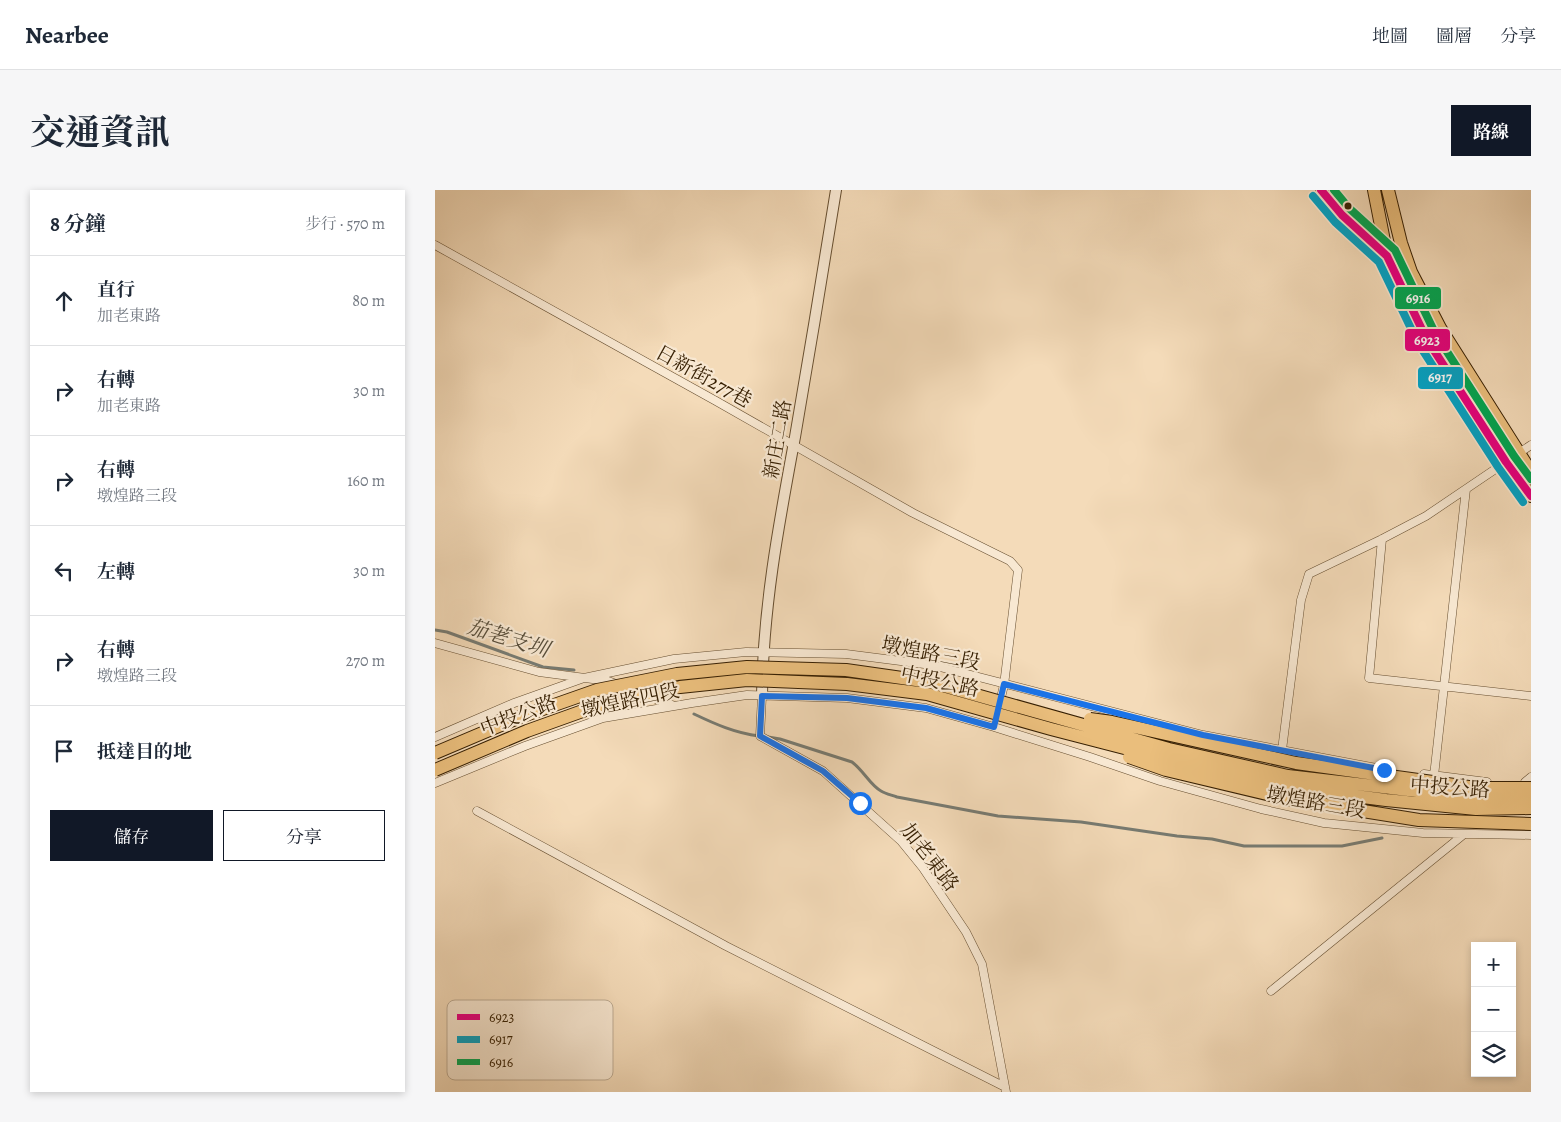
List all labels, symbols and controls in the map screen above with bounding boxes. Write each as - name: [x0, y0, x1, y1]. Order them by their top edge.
- text: Nearbee: [25, 19, 109, 51]
- text: 地圖: [1372, 24, 1408, 48]
- text: 圖層: [1436, 24, 1472, 48]
- text: 分享: [1500, 24, 1536, 48]
- button: 路線: [1451, 105, 1531, 156]
- text: 交通資訊: [30, 108, 170, 156]
- unlabelled marker: [1343, 201, 1353, 211]
- text: 8 分鐘: [50, 210, 106, 238]
- text: 步行 · 570 m: [305, 213, 385, 235]
- text: 直行: [97, 277, 135, 303]
- line badge: 6916: [1394, 286, 1442, 310]
- icon: ahead: [50, 287, 78, 315]
- text: 6916: [1406, 289, 1431, 308]
- text: 80 m: [352, 290, 385, 312]
- text: 加老東路: [97, 305, 161, 327]
- line badge: 6923: [1404, 328, 1451, 352]
- text: 6923: [1414, 331, 1440, 350]
- street label: 日新街277巷: [651, 339, 757, 414]
- line badge: 6917: [1417, 366, 1464, 390]
- text: 右轉: [97, 367, 135, 393]
- text: 6917: [1428, 368, 1452, 387]
- icon: right: [50, 377, 78, 405]
- text: 30 m: [353, 380, 385, 402]
- text: 加老東路: [97, 395, 161, 417]
- street label: 新庄二路: [757, 397, 798, 481]
- text: 右轉: [97, 457, 135, 483]
- icon: right: [50, 467, 78, 495]
- text: 160 m: [347, 470, 385, 492]
- text: 墩煌路三段: [97, 485, 177, 507]
- icon: left: [50, 557, 78, 585]
- text: 左轉: [97, 559, 135, 585]
- text: 30 m: [353, 560, 385, 582]
- water label: 茄荖支圳: [464, 612, 555, 665]
- street label: 墩煌路三段: [879, 631, 983, 676]
- text: 右轉: [97, 637, 135, 663]
- icon: right: [50, 647, 78, 675]
- text: 270 m: [346, 650, 385, 672]
- street label: 中投公路: [898, 660, 982, 703]
- text: 墩煌路三段: [97, 665, 177, 687]
- street label: 墩煌路四段: [578, 677, 682, 724]
- street label: 中投公路: [476, 689, 560, 742]
- icon: arrive: [50, 737, 78, 765]
- text: 抵達目的地: [97, 739, 192, 765]
- route end: [1373, 759, 1396, 782]
- street label: 中投公路: [1409, 771, 1491, 804]
- street label: 墩煌路三段: [1264, 781, 1367, 824]
- route start: [849, 792, 872, 815]
- button: 儲存: [50, 810, 213, 861]
- button: 分享: [223, 810, 385, 861]
- street label: 加老東路: [894, 817, 965, 897]
- map controls: [1471, 942, 1516, 1077]
- button: +: [1471, 942, 1516, 987]
- button: −: [1471, 987, 1516, 1032]
- legend: [447, 1000, 613, 1080]
- text: 6923: [489, 1008, 514, 1027]
- text: 6917: [489, 1030, 513, 1049]
- button: layers: [1471, 1032, 1516, 1077]
- text: 6916: [489, 1053, 513, 1072]

